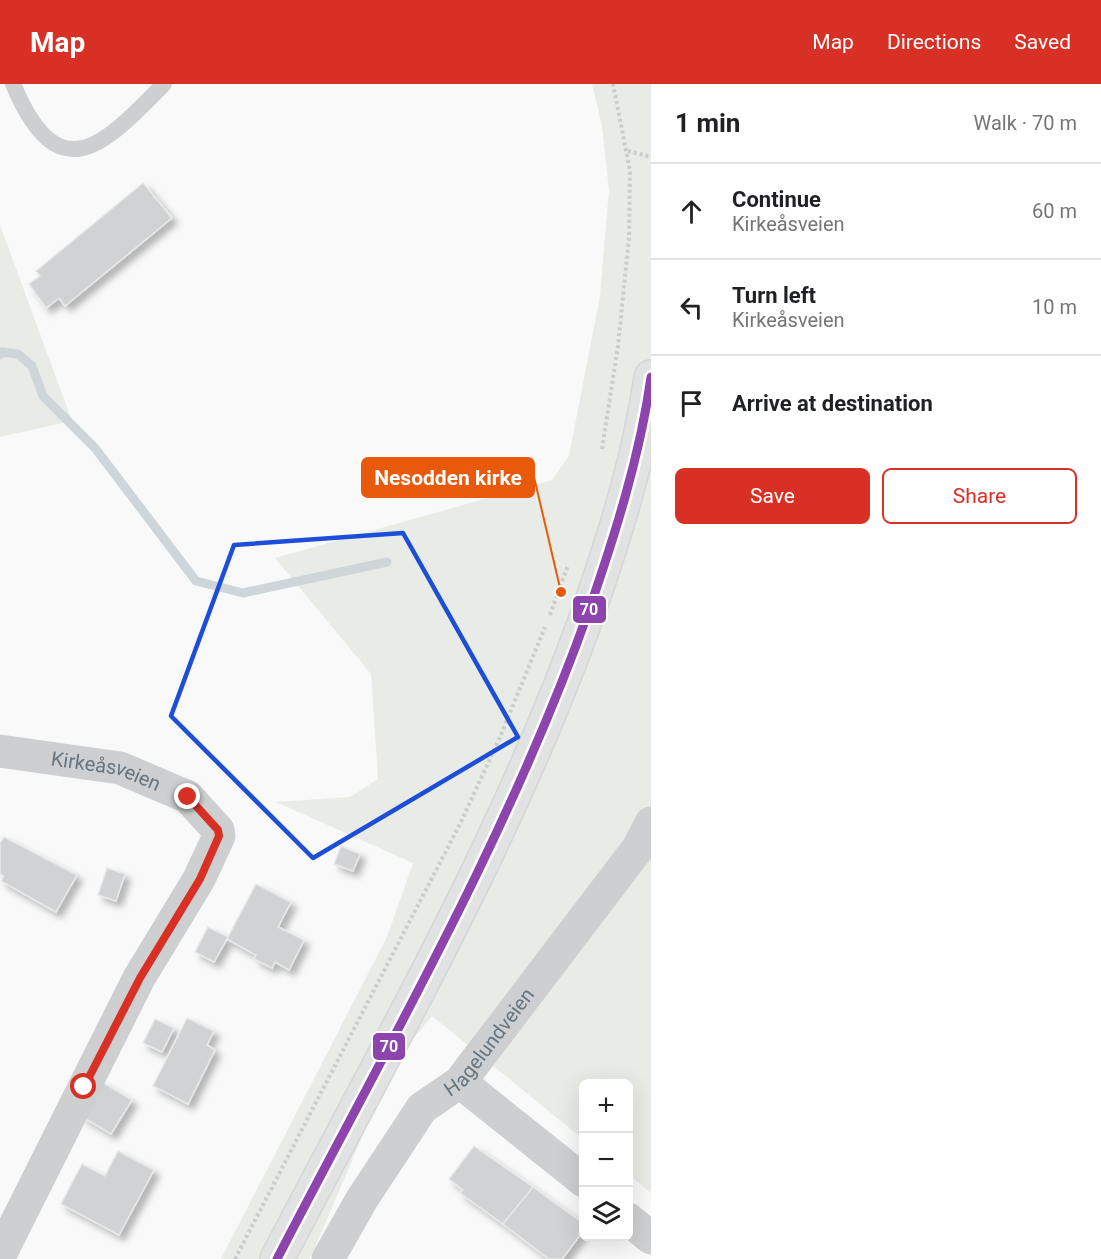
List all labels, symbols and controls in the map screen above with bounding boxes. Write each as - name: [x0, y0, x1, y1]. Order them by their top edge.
- text: Map: [30, 26, 85, 59]
- text: Map: [812, 30, 854, 54]
- text: Directions: [887, 30, 981, 54]
- text: Saved: [1014, 30, 1071, 54]
- text: 1 min: [675, 108, 740, 138]
- text: Walk · 70 m: [974, 111, 1077, 135]
- text: Continue: [732, 187, 821, 212]
- icon: ahead: [675, 195, 708, 228]
- text: 60 m: [1032, 199, 1077, 223]
- text: Kirkeåsveien: [732, 212, 845, 236]
- text: Turn left: [732, 283, 816, 308]
- icon: left: [675, 291, 708, 324]
- text: 10 m: [1032, 295, 1077, 319]
- text: Kirkeåsveien: [732, 308, 845, 332]
- icon: arrive: [675, 387, 708, 420]
- text: Arrive at destination: [732, 391, 933, 416]
- callout: Nesodden kirke: [362, 458, 534, 497]
- text: Nesodden kirke: [374, 466, 522, 490]
- button: Save: [675, 468, 870, 524]
- button: Share: [882, 468, 1077, 524]
- line badge: 70: [572, 595, 607, 624]
- text: 70: [580, 600, 598, 619]
- street label: Kirkeåsveien: [49, 746, 164, 796]
- route end: [174, 783, 200, 809]
- street label: Hagelundveien: [439, 983, 539, 1101]
- line badge: 70: [372, 1032, 406, 1061]
- text: 70: [380, 1037, 398, 1056]
- route start: [70, 1073, 96, 1099]
- map controls: [579, 1079, 633, 1241]
- button: +: [579, 1079, 633, 1133]
- button: −: [579, 1133, 633, 1187]
- button: layers: [579, 1187, 633, 1241]

